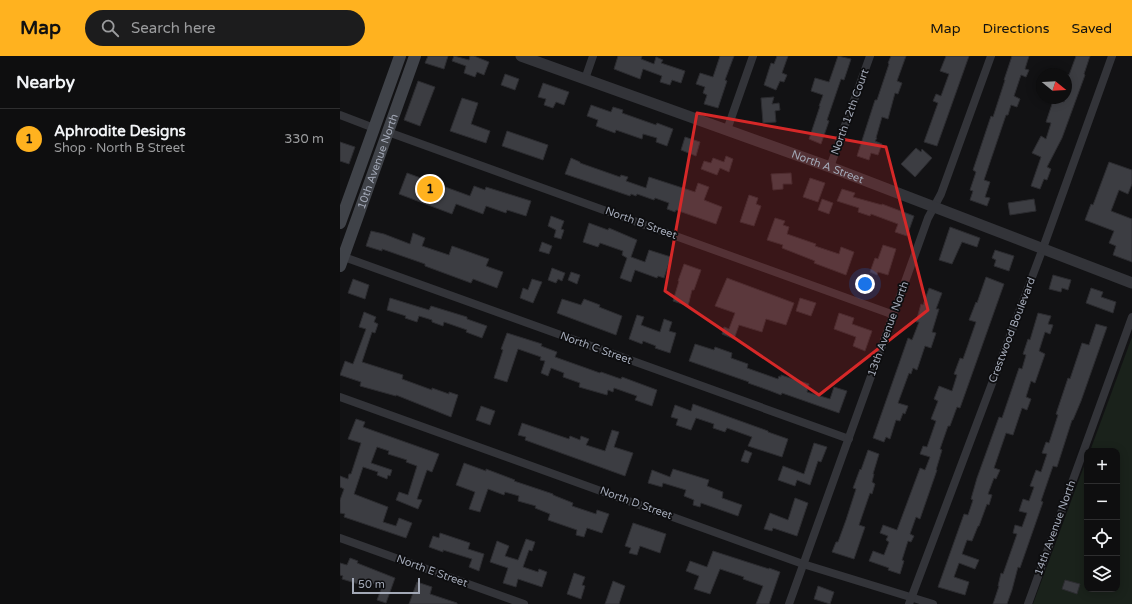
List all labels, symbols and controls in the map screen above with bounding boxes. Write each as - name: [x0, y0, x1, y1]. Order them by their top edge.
- search box: [85, 10, 365, 46]
- text: Map: [20, 17, 61, 39]
- icon: search: [99, 17, 121, 39]
- text: Search here: [131, 19, 215, 37]
- text: Map: [930, 20, 961, 37]
- text: Directions: [983, 20, 1050, 37]
- text: Saved: [1072, 20, 1112, 37]
- street label: North 12th Court: [828, 67, 872, 157]
- north arrow: [1036, 68, 1072, 104]
- text: Nearby: [16, 72, 75, 93]
- street label: 10th Avenue North: [354, 112, 400, 211]
- text: Aphrodite Designs: [54, 122, 186, 140]
- text: 1: [25, 131, 33, 147]
- text: 330 m: [284, 131, 324, 147]
- text: Shop · North B Street: [54, 140, 185, 156]
- street label: North A Street: [790, 147, 866, 186]
- pin: 1: [417, 174, 443, 204]
- street label: North B Street: [603, 204, 679, 242]
- your location: [855, 274, 875, 294]
- street label: Crestwood Boulevard: [986, 275, 1038, 385]
- street label: 13th Avenue North: [865, 280, 911, 378]
- street label: North C Street: [558, 329, 634, 367]
- map controls: [1084, 448, 1120, 592]
- button: +: [1084, 448, 1120, 484]
- street label: 14th Avenue North: [1032, 479, 1078, 577]
- street label: North D Street: [598, 484, 674, 522]
- button: −: [1084, 484, 1120, 520]
- button: locate: [1084, 520, 1120, 556]
- street label: North E Street: [395, 552, 469, 590]
- button: layers: [1084, 556, 1120, 592]
- scale bar: [352, 576, 420, 595]
- text: 50 m: [358, 578, 385, 591]

